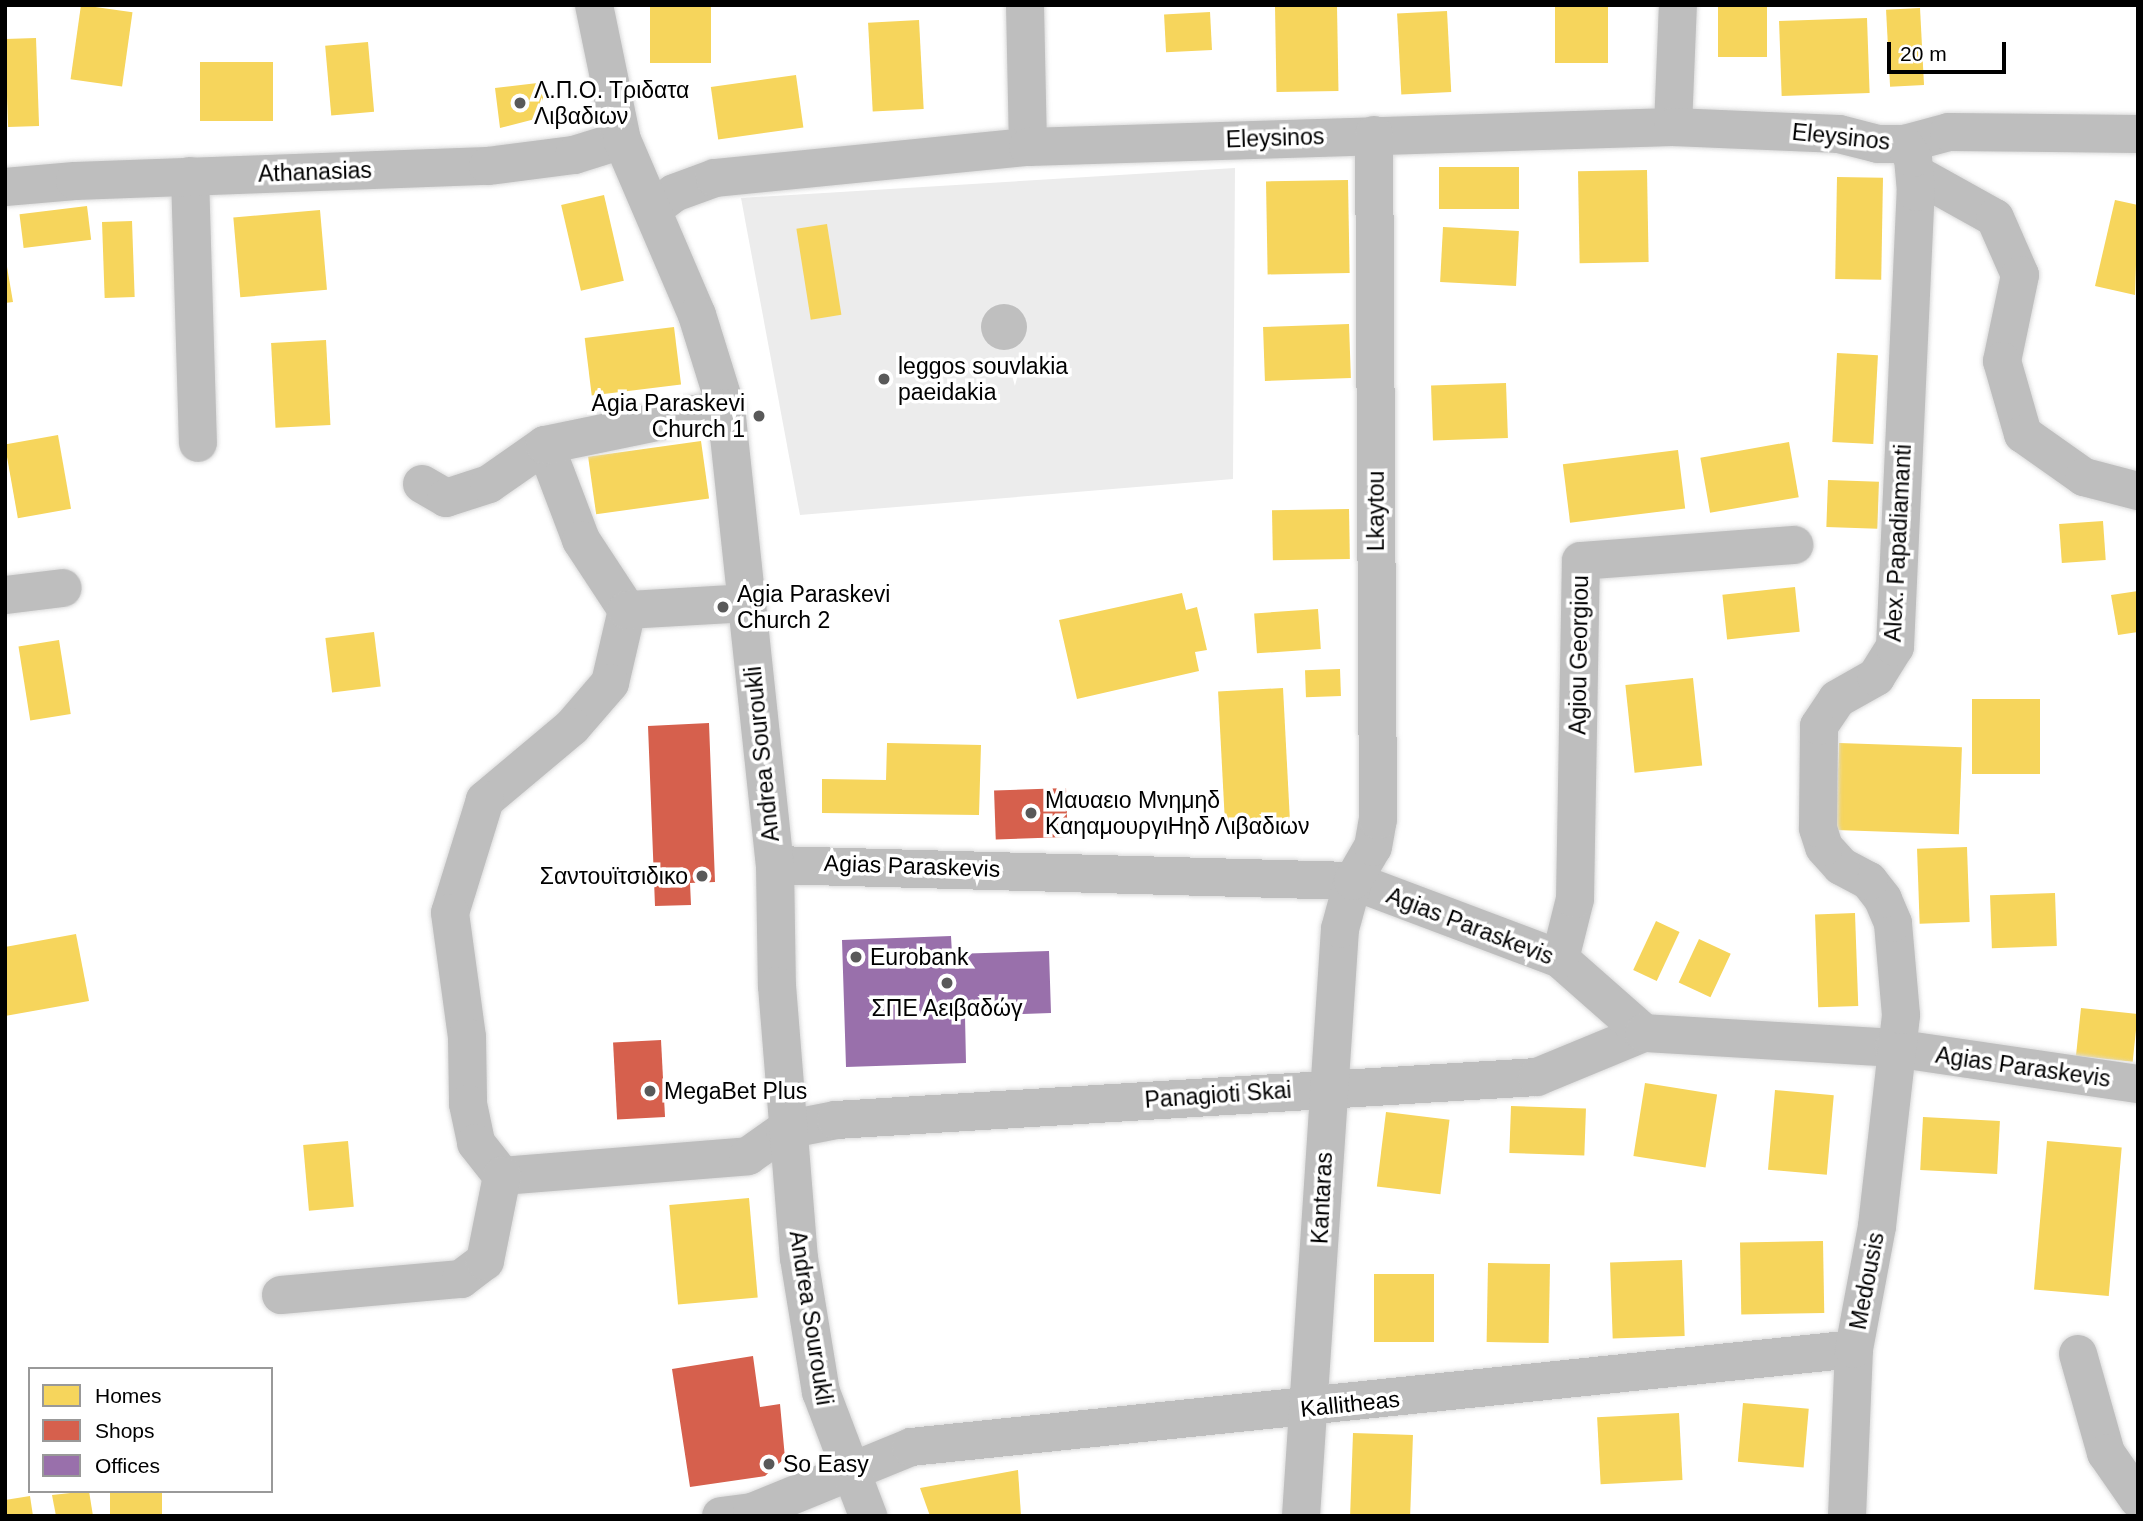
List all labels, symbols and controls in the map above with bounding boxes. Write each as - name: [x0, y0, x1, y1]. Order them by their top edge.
- scale bar: [1891, 28, 2010, 72]
- text: 20 m: [1900, 42, 1947, 65]
- place label: Λ.Π.Ο. Τριδατα Λιβαδιων: [534, 76, 690, 130]
- marker: Λ.Π.Ο. Τριδατα Λιβαδιων: [512, 95, 528, 111]
- street label: Eleysinos: [1791, 118, 1891, 156]
- street label: Eleysinos: [1225, 122, 1325, 154]
- street label: Athanasias: [258, 156, 372, 188]
- place label: leggos souvlakia paeidakia: [898, 352, 1068, 406]
- marker: leggos souvlakia paeidakia: [876, 371, 892, 387]
- place label: Agia Paraskevi Church 1: [592, 389, 745, 443]
- marker: Agia Paraskevi Church 1: [751, 408, 767, 424]
- street label: Alex. Papadiamanti: [1879, 443, 1917, 643]
- street label: Lkaytou: [1362, 471, 1390, 551]
- street label: Agiou Georgiou: [1564, 575, 1594, 735]
- place label: Agia Paraskevi Church 2: [737, 580, 890, 634]
- marker: Agia Paraskevi Church 2: [715, 599, 731, 615]
- street label: Andrea Souroukli: [739, 665, 785, 843]
- place label: Μαυαειο Μνημηδ ΚαηαμουργιΗηδ Λιβαδιων: [1045, 786, 1311, 840]
- marker: Μαυαειο Μνημηδ ΚαηαμουργιΗηδ Λιβαδιων: [1023, 805, 1039, 821]
- street label: Agias Paraskevis: [823, 849, 1001, 883]
- place label: Σαντουϊτσιδικο: [540, 862, 688, 890]
- marker: Σαντουϊτσιδικο: [694, 868, 710, 884]
- street label: Agias Paraskevis: [1383, 882, 1557, 970]
- place label: Eurobank: [870, 943, 968, 971]
- marker: Eurobank: [848, 949, 864, 965]
- marker: ΣΠΕ Αειβαδώγ: [939, 975, 955, 991]
- place label: ΣΠΕ Αειβαδώγ: [871, 994, 1023, 1022]
- street label: Agias Paraskevis: [1934, 1041, 2112, 1093]
- street label: Panagioti Skai: [1144, 1076, 1292, 1114]
- place label: MegaBet Plus: [664, 1077, 807, 1105]
- marker: MegaBet Plus: [642, 1083, 658, 1099]
- street label: Kantaras: [1306, 1151, 1338, 1245]
- street label: Andrea Souroukli: [784, 1229, 838, 1407]
- street label: Medousis: [1844, 1230, 1890, 1332]
- legend: [28, 1367, 273, 1493]
- text: Homes: [95, 1384, 162, 1407]
- street label: Kallitheas: [1299, 1385, 1401, 1423]
- text: Shops: [95, 1419, 155, 1442]
- place label: So Easy: [783, 1450, 869, 1478]
- text: Offices: [95, 1454, 160, 1477]
- marker: So Easy: [761, 1456, 777, 1472]

